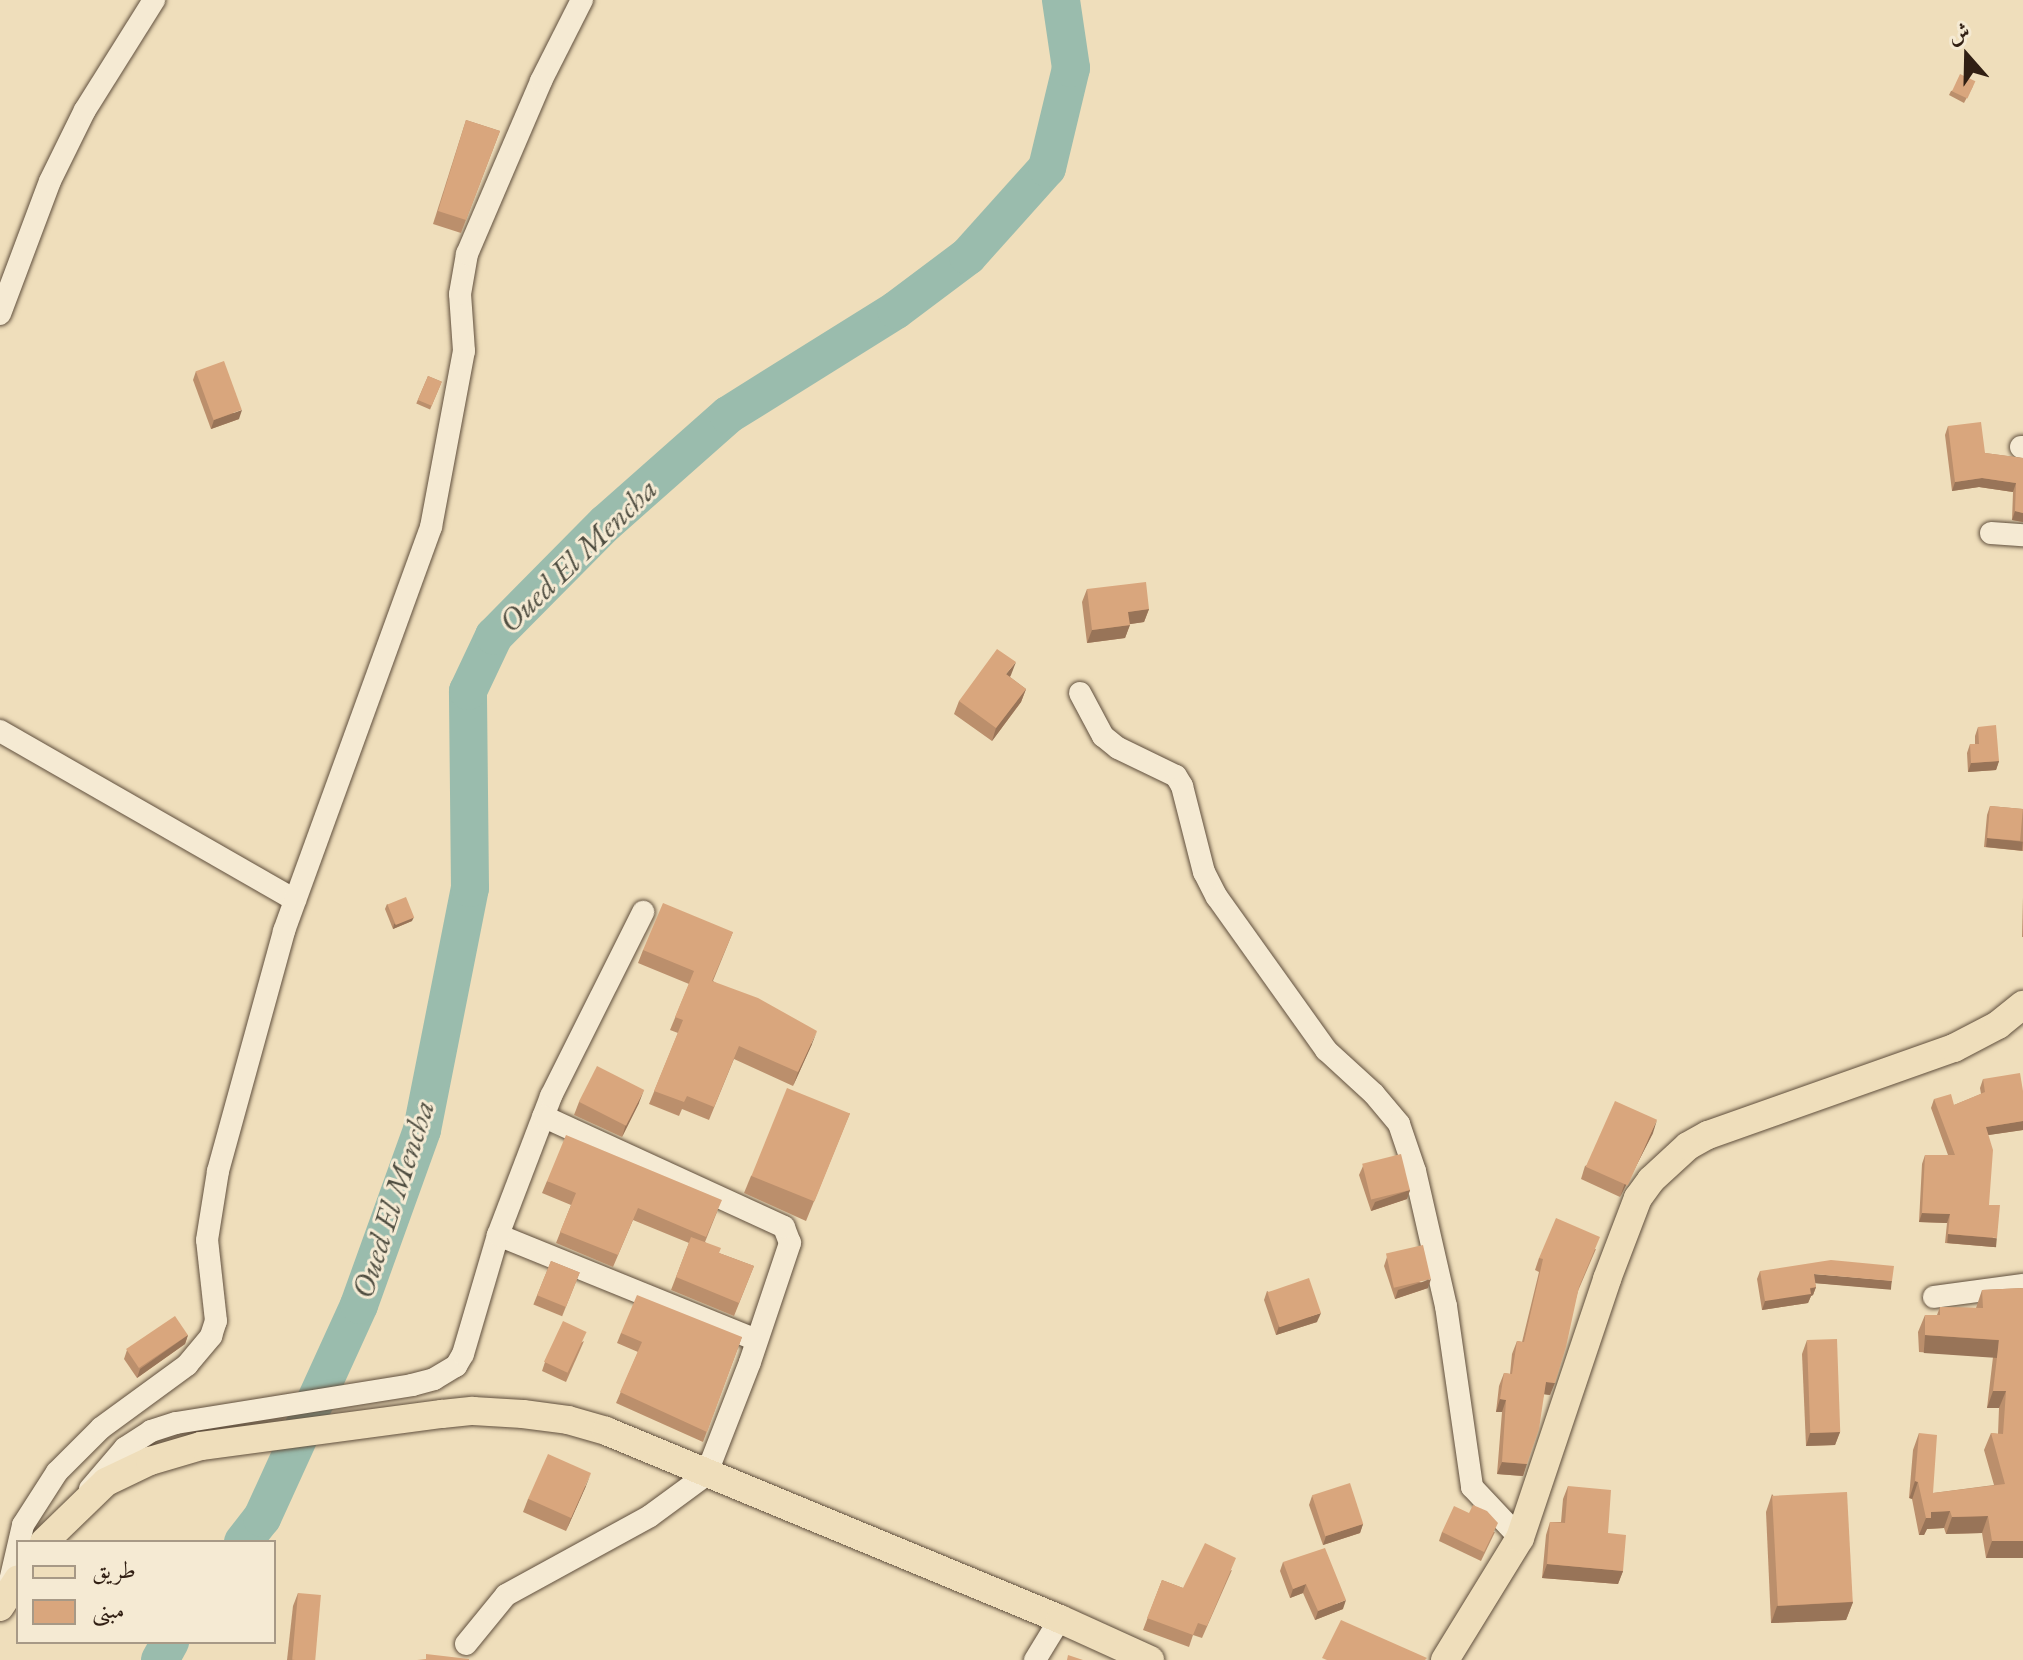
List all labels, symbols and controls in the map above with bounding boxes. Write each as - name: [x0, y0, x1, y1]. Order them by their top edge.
- north arrow: [1927, 16, 2007, 96]
- text: ش: [1943, 16, 1974, 50]
- water label: Oued El Mencha: [491, 470, 665, 640]
- water label: Oued El Mencha: [343, 1095, 443, 1303]
- legend: [16, 1540, 276, 1644]
- text: طريق: [92, 1554, 136, 1585]
- text: مبنى: [92, 1594, 125, 1625]

